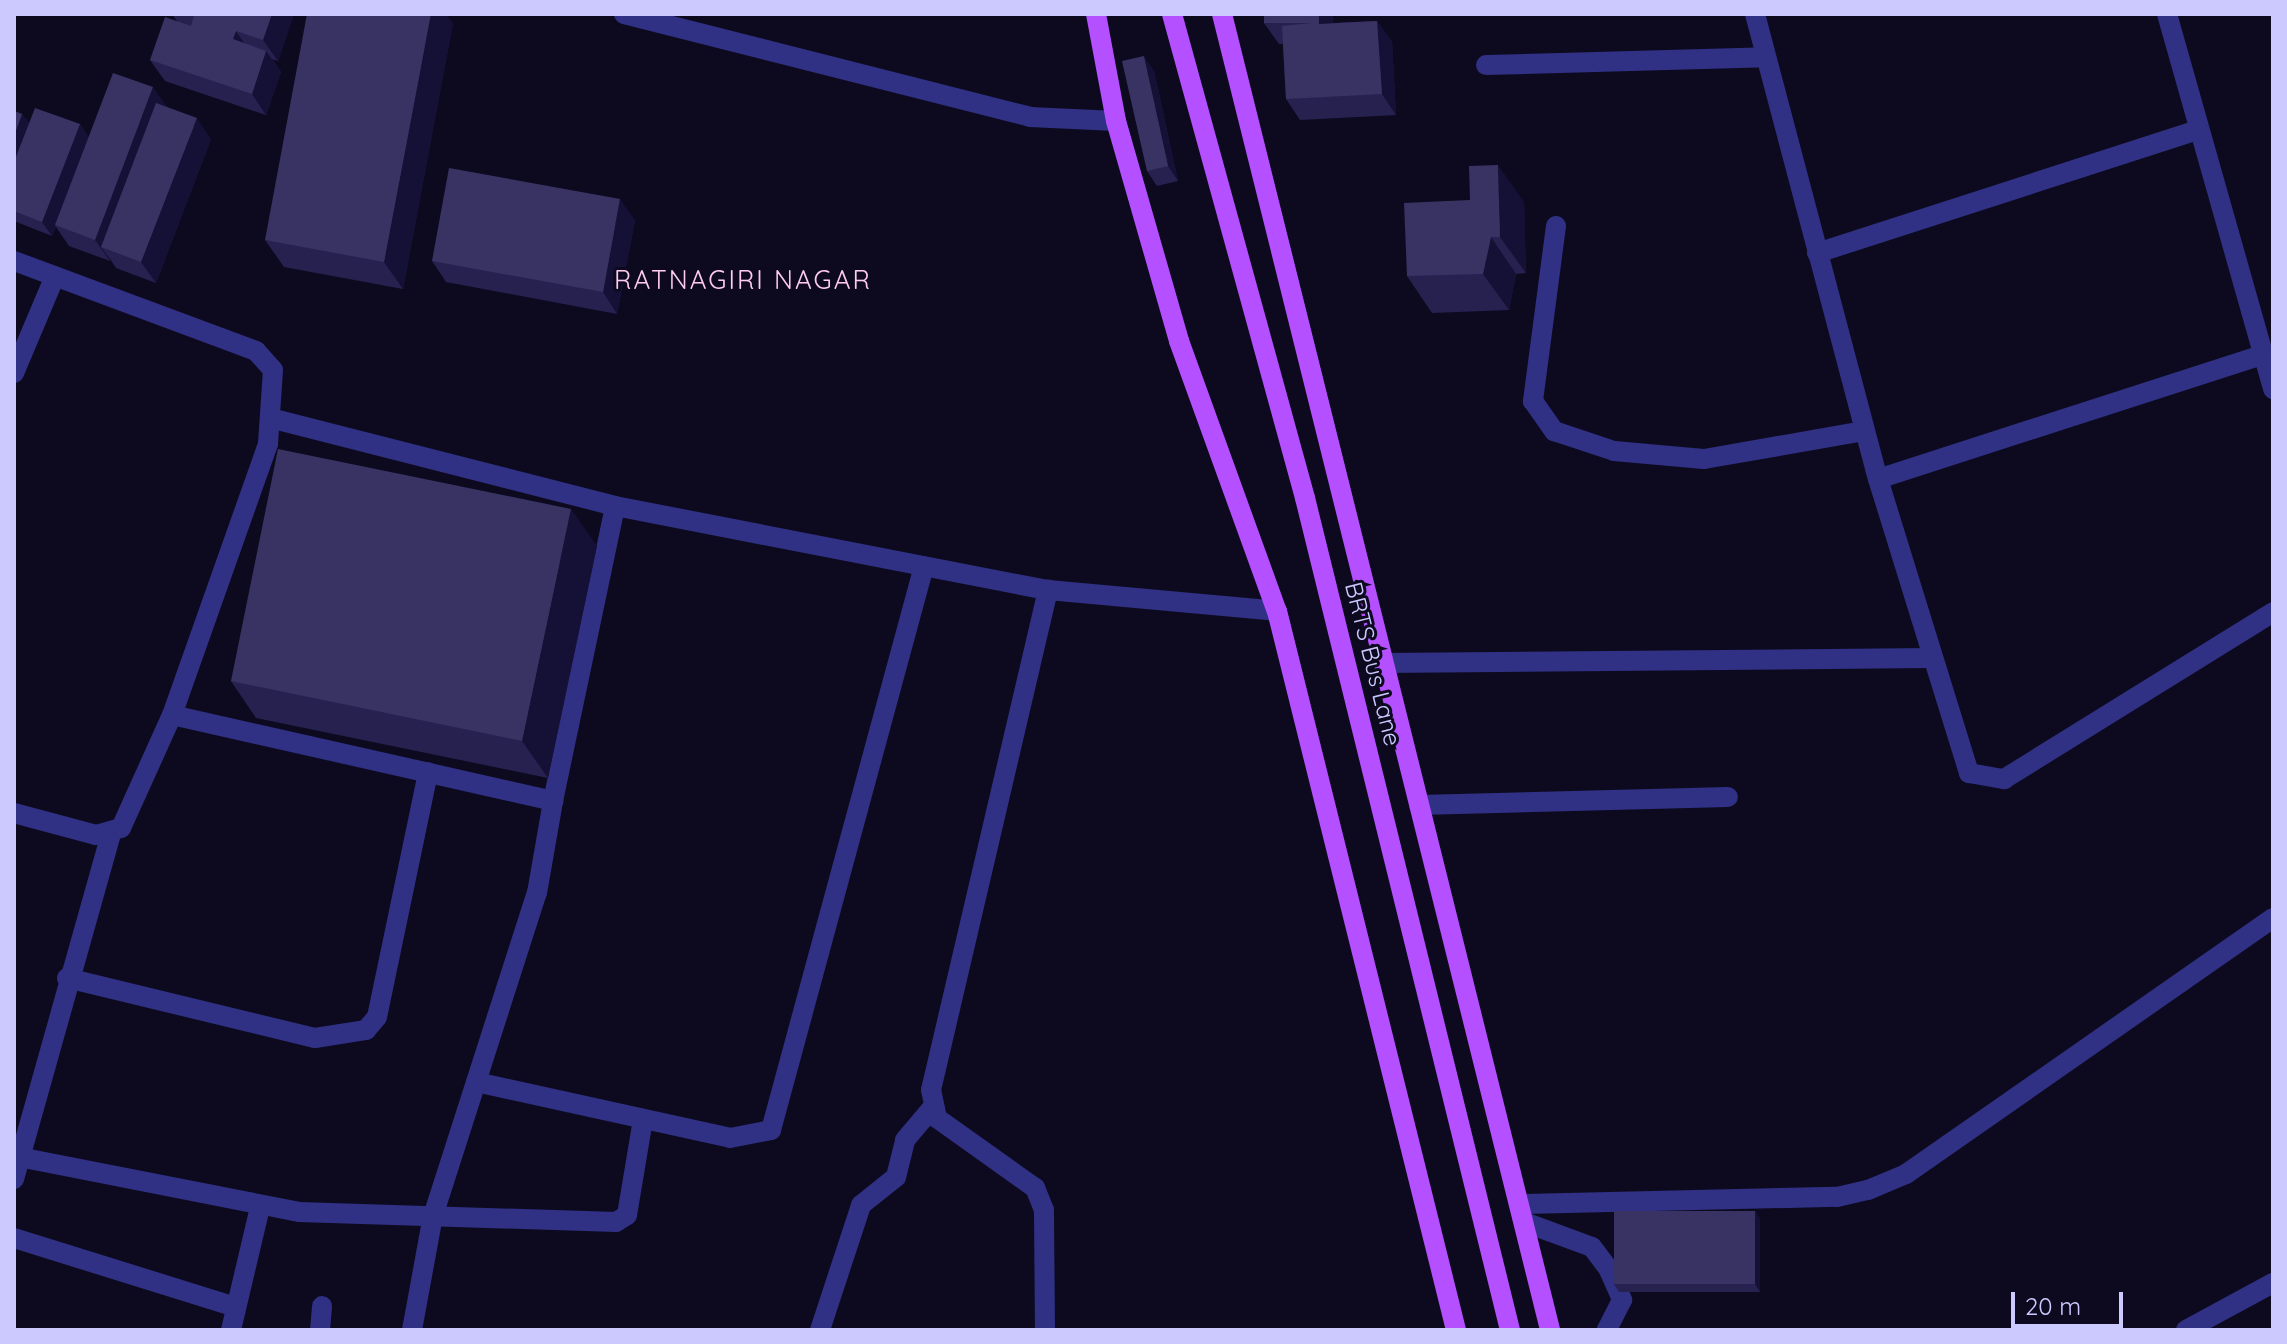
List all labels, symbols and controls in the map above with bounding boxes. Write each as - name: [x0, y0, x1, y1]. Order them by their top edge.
- district label: RATNAGIRI NAGAR: [614, 264, 872, 296]
- street label: BRTS Bus Lane: [1339, 579, 1407, 749]
- scale bar: [2015, 1276, 2127, 1326]
- text: 20 m: [2025, 1291, 2081, 1321]

